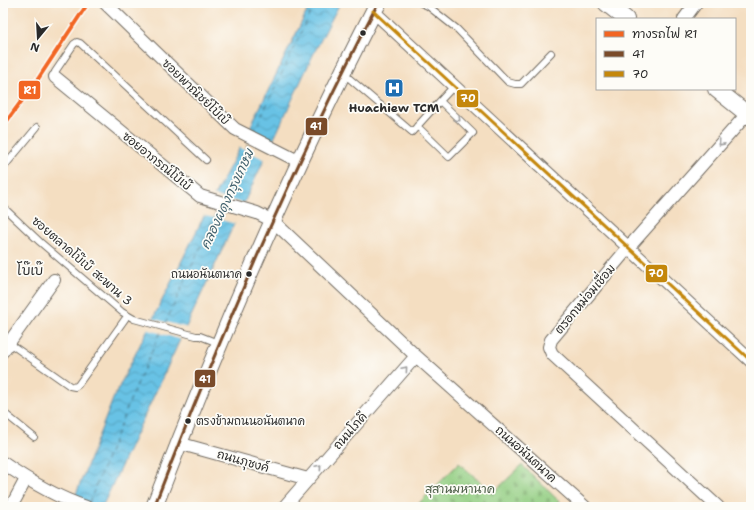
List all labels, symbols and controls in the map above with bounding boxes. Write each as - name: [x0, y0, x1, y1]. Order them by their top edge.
- north arrow: [18, 18, 58, 58]
- legend: [596, 18, 736, 90]
- text: ทางรถไฟ R1: [632, 26, 698, 42]
- unlabelled marker: [358, 28, 368, 38]
- text: N: [28, 38, 42, 56]
- text: 41: [632, 46, 645, 62]
- street label: ซอยพาณิชย์โบ๊เบ๊: [159, 55, 233, 129]
- text: 70: [632, 66, 649, 82]
- hospital icon: Huachiew TCM: [383, 77, 405, 99]
- line badge: R1: [18, 80, 41, 100]
- text: R1: [24, 83, 36, 98]
- line badge: 70: [456, 89, 479, 108]
- text: 70: [460, 91, 476, 106]
- place label: Huachiew TCM: [349, 100, 440, 116]
- one-way arrow: [453, 114, 461, 122]
- line badge: 41: [305, 117, 328, 136]
- text: 41: [310, 119, 322, 134]
- street label: ซอยอาภรณ์โบ๊เบ๊: [119, 128, 195, 194]
- one-way arrow: [719, 138, 726, 146]
- water label: คลองผดุงกรุงเกษม: [196, 145, 260, 253]
- street label: ซอยตลาดโบ๊เบ๊ สะพาน 3: [29, 214, 135, 308]
- street label: ตรอกหม่อมเชื่อม: [549, 259, 619, 337]
- district label: โบ๊เบ๊: [17, 262, 43, 278]
- line badge: 70: [645, 264, 668, 283]
- text: 70: [648, 266, 664, 281]
- place label: ถนนอนันตนาค: [171, 267, 242, 282]
- marker: ถนนอนันตนาค: [244, 269, 254, 279]
- one-way arrow: [400, 366, 407, 374]
- line badge: 41: [194, 369, 216, 388]
- text: 41: [199, 372, 211, 387]
- street label: ถนนโภคี: [329, 409, 371, 453]
- place label: ตรงข้ามถนนอนันตนาค: [196, 414, 305, 429]
- marker: ตรงข้ามถนนอนันตนาค: [183, 416, 193, 426]
- street label: ถนนอนันตนาค: [492, 422, 560, 486]
- street label: ถนนภุชงค์: [215, 446, 271, 477]
- one-way arrow: [314, 464, 321, 471]
- park label: สุสานมหานาค: [425, 481, 495, 498]

